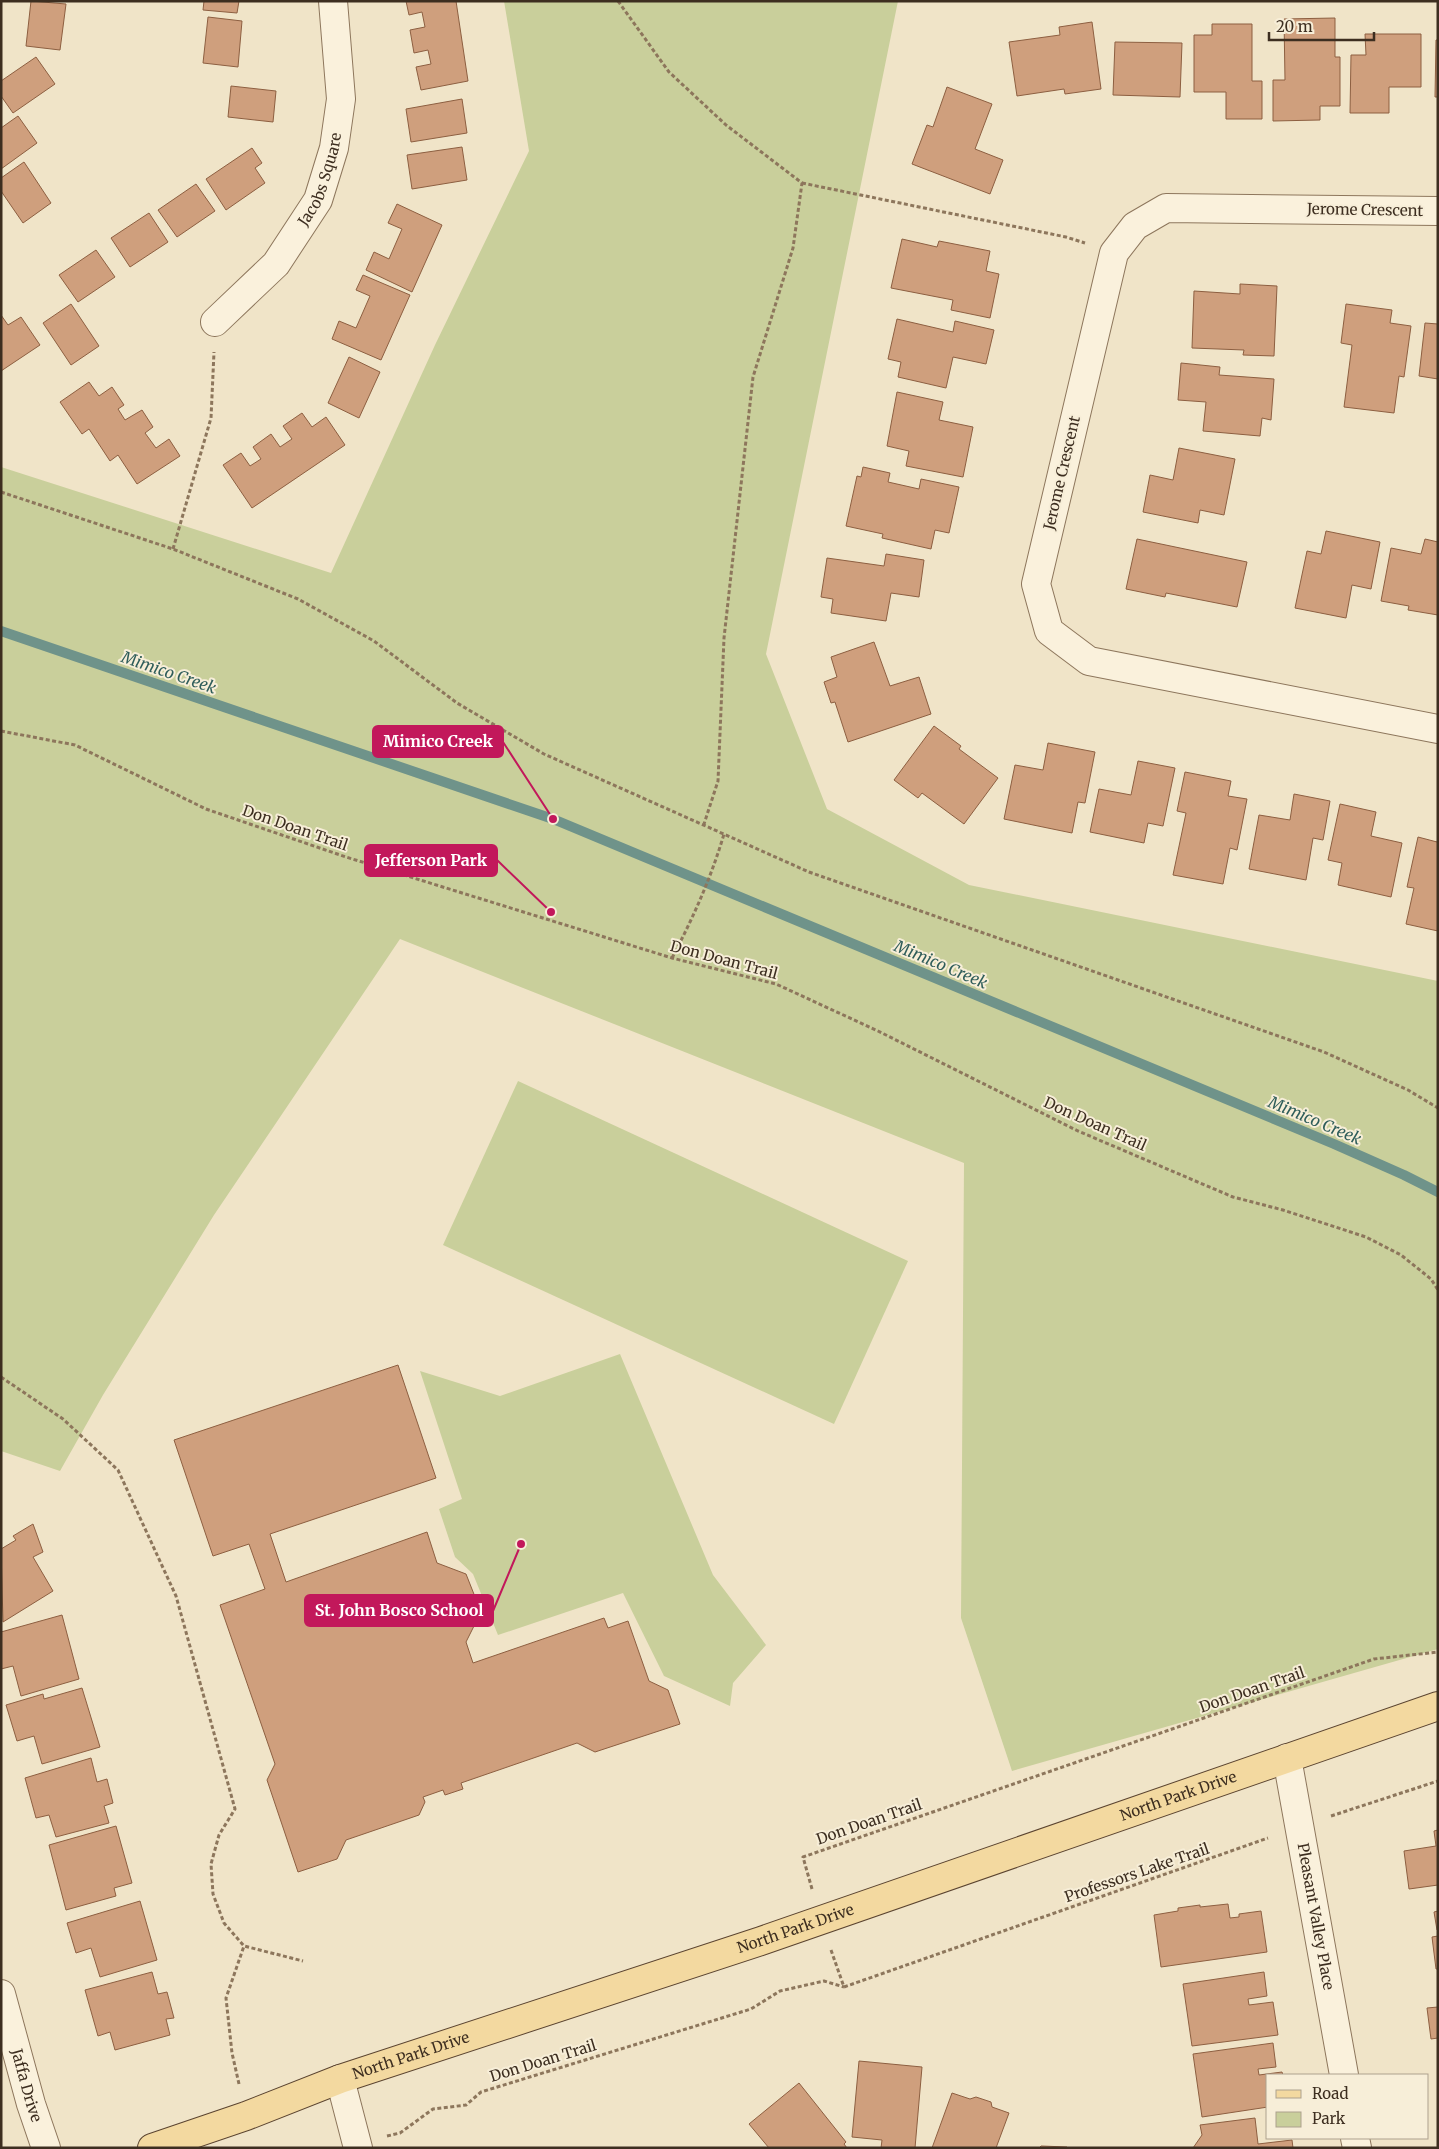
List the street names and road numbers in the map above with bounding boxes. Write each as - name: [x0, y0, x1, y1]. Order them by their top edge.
- street label: Jacobs Square: [293, 131, 345, 230]
- street label: Jerome Crescent: [1306, 199, 1424, 220]
- street label: Jerome Crescent: [1039, 414, 1084, 533]
- street label: Don Doan Trail: [240, 801, 351, 855]
- street label: Don Doan Trail: [668, 936, 780, 983]
- street label: Don Doan Trail: [1041, 1092, 1150, 1155]
- street label: Don Doan Trail: [1197, 1662, 1307, 1716]
- street label: North Park Drive: [1117, 1767, 1239, 1825]
- street label: Don Doan Trail: [814, 1794, 924, 1848]
- street label: Professors Lake Trail: [1062, 1839, 1212, 1906]
- street label: Pleasant Valley Place: [1293, 1841, 1339, 1992]
- street label: North Park Drive: [735, 1899, 856, 1957]
- street label: North Park Drive: [350, 2027, 472, 2083]
- street label: Don Doan Trail: [487, 2035, 599, 2086]
- street label: Jaffa Drive: [7, 2046, 47, 2125]

